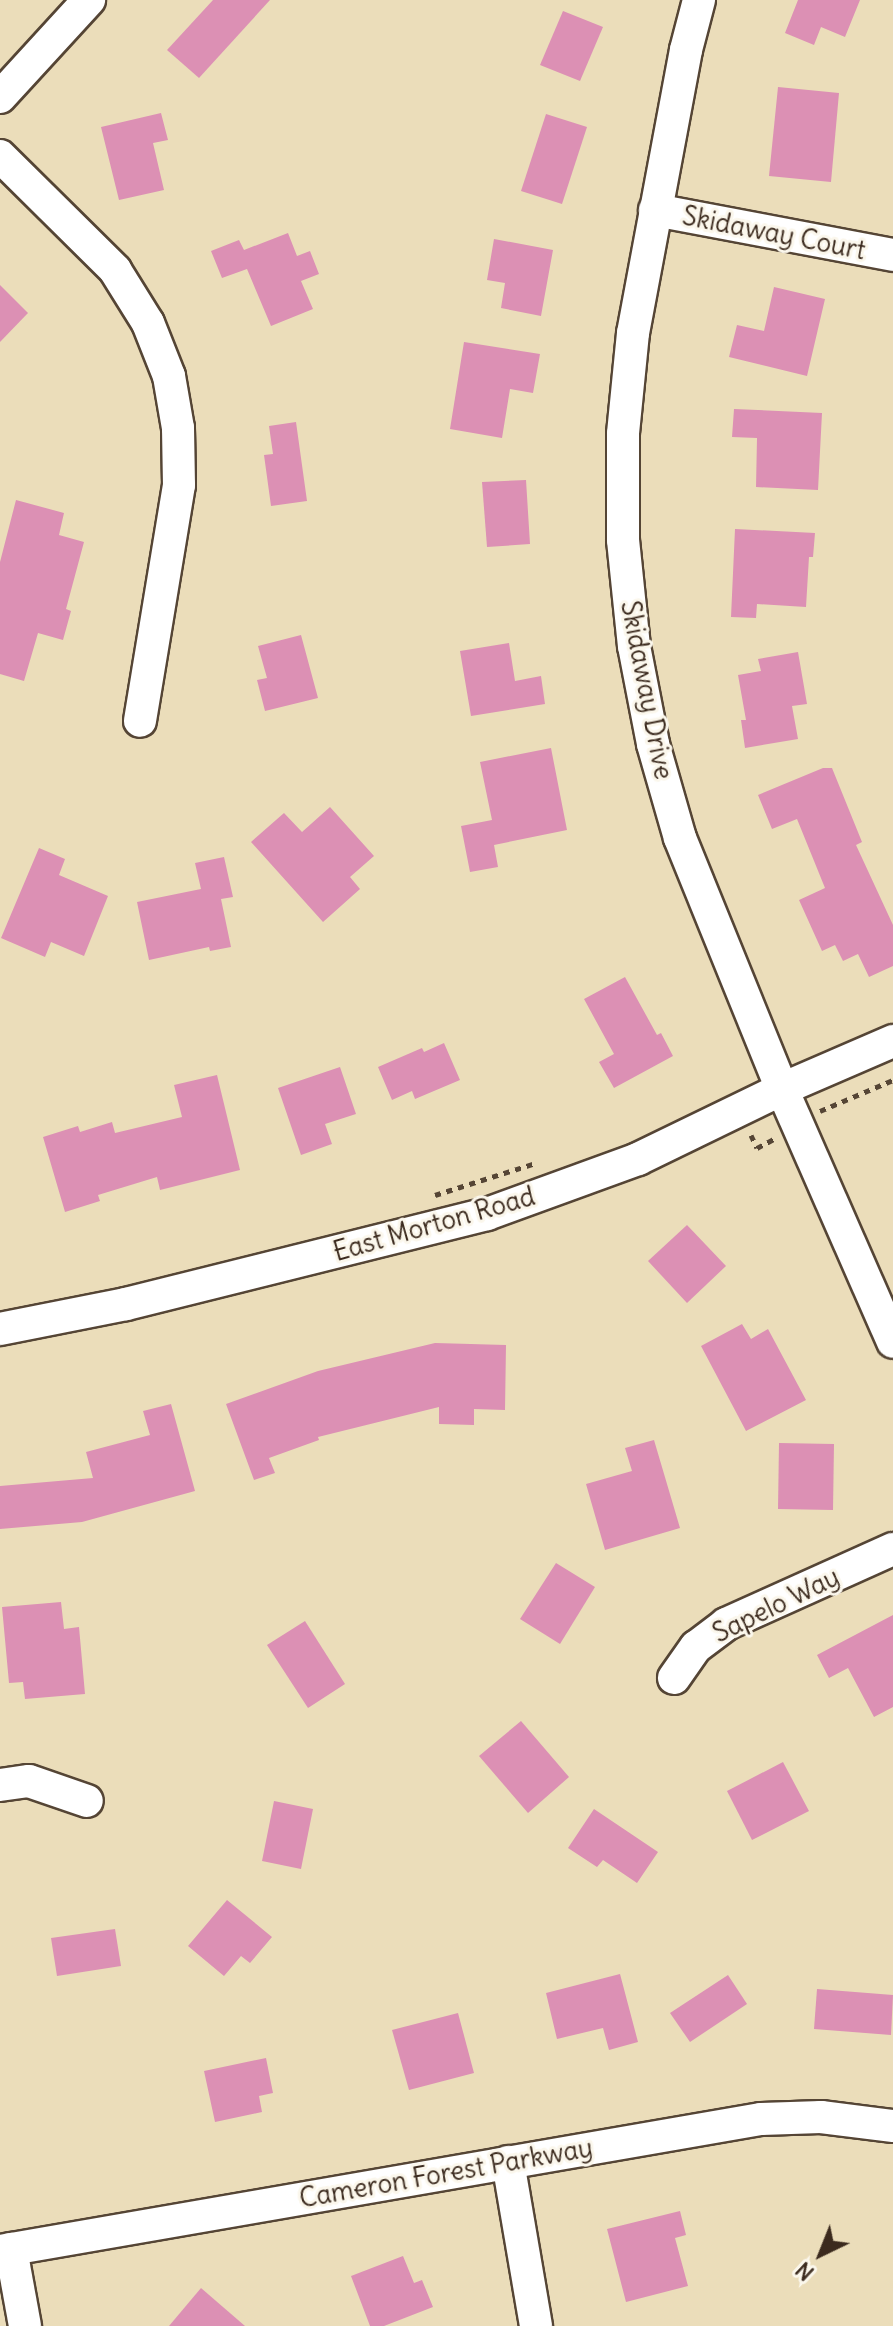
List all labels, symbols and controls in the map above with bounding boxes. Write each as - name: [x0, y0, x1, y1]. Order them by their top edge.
- street label: Skidaway Court: [680, 200, 868, 266]
- street label: Skidaway Drive: [614, 598, 680, 782]
- street label: East Morton Road: [330, 1180, 538, 1268]
- street label: Sapelo Way: [708, 1561, 844, 1649]
- street label: Cameron Forest Parkway: [297, 2132, 595, 2214]
- north arrow: [781, 2214, 861, 2294]
- text: N: [790, 2256, 820, 2287]

